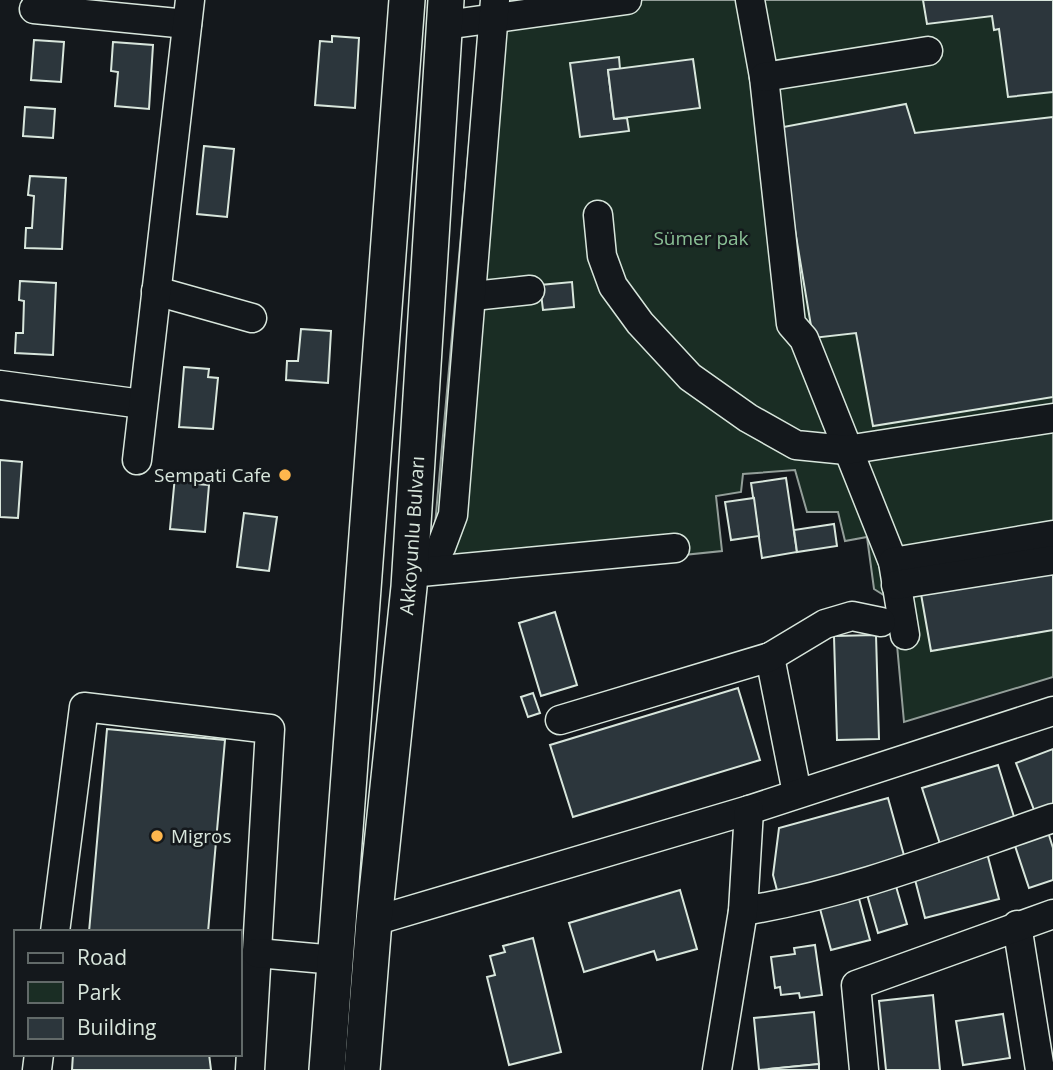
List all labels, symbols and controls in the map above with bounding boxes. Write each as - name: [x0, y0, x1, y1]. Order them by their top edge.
- park label: Sümer pak: [653, 225, 749, 251]
- street label: Akkoyunlu Bulvarı: [393, 455, 430, 616]
- place label: Sempati Cafe: [154, 462, 271, 488]
- marker: Sempati Cafe: [277, 467, 293, 483]
- place label: Migros: [171, 823, 231, 849]
- marker: Migros: [149, 828, 165, 844]
- legend: [14, 930, 242, 1056]
- text: Road: [77, 943, 127, 971]
- text: Park: [77, 978, 121, 1006]
- text: Building: [77, 1013, 156, 1041]

